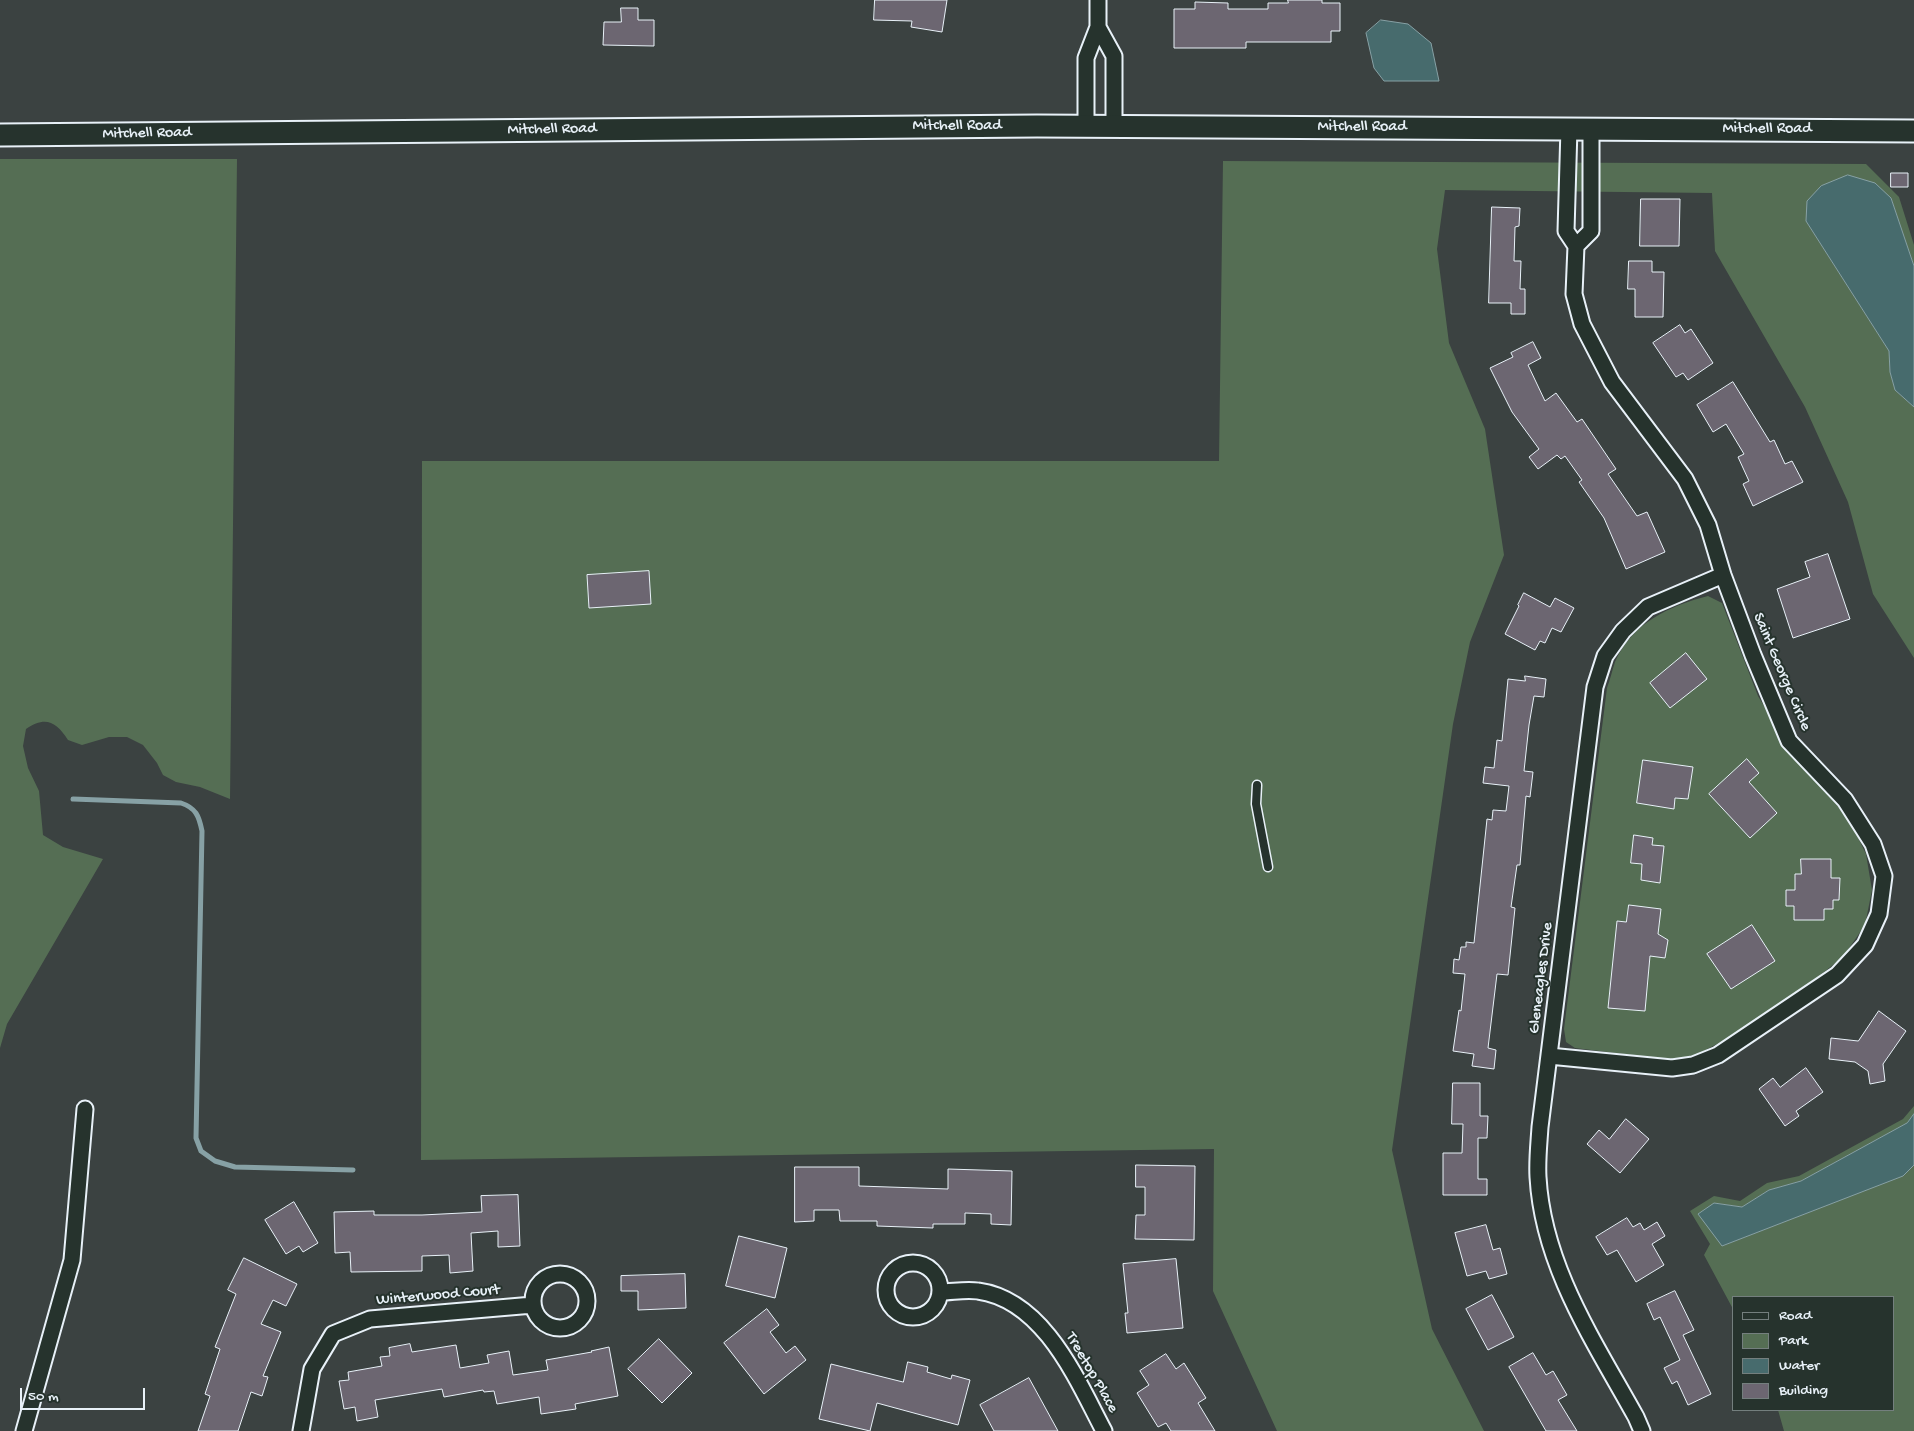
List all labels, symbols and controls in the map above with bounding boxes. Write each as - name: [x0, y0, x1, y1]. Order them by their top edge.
- street label: Mitchell Road: [912, 117, 1002, 137]
- street label: Mitchell Road: [1317, 118, 1407, 138]
- street label: Mitchell Road: [507, 120, 597, 140]
- street label: Mitchell Road: [1722, 120, 1812, 140]
- street label: Mitchell Road: [102, 124, 192, 144]
- street label: Saint George Circle: [1748, 610, 1814, 734]
- street label: Gleneagles Drive: [1526, 921, 1558, 1035]
- street label: Winterwood Court: [375, 1281, 501, 1311]
- legend: [1732, 1296, 1894, 1411]
- text: Road: [1779, 1307, 1812, 1325]
- street label: Treetop Place: [1060, 1329, 1122, 1417]
- text: Park: [1779, 1332, 1808, 1350]
- text: Water: [1779, 1357, 1819, 1375]
- scale bar: [22, 1378, 148, 1410]
- text: Building: [1779, 1382, 1828, 1400]
- text: 50 m: [28, 1388, 59, 1406]

